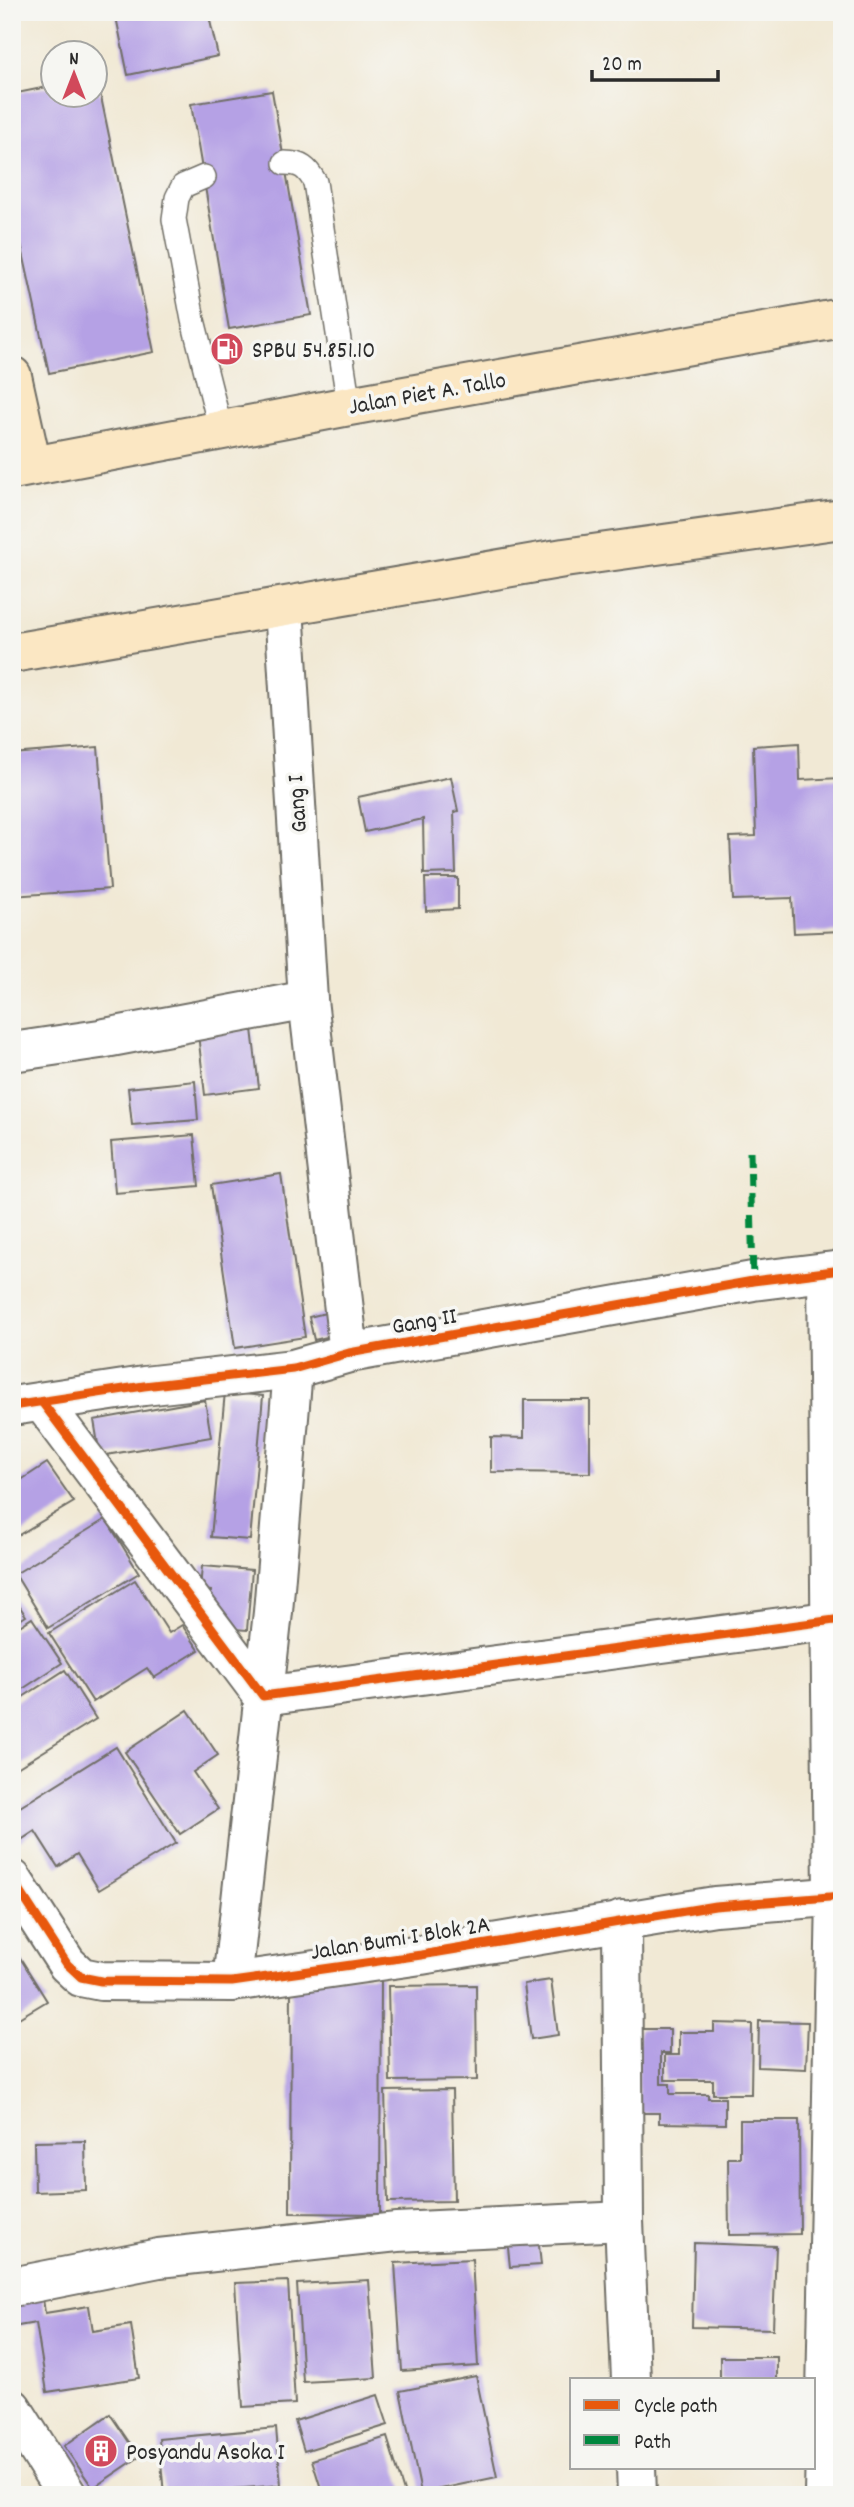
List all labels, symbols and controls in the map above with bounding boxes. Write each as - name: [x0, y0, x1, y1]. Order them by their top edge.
- north arrow: [38, 38, 108, 108]
- scale bar: [592, 38, 718, 82]
- text: N: [69, 47, 79, 74]
- text: 20 m: [602, 51, 642, 81]
- fuel station icon: SPBU 54.851.10: [208, 330, 246, 368]
- place label: SPBU 54.851.10: [252, 335, 375, 369]
- street label: Jalan Piet A. Tallo: [346, 364, 509, 426]
- street label: Gang I: [280, 773, 318, 834]
- street label: Gang II: [389, 1300, 460, 1345]
- street label: Jalan Bumi I Blok 2A: [308, 1909, 493, 1971]
- legend: [570, 2378, 816, 2468]
- text: Cycle path: [634, 2393, 717, 2423]
- text: Path: [634, 2429, 671, 2459]
- building icon: Posyandu Asoka I: [82, 2432, 120, 2470]
- place label: Posyandu Asoka I: [126, 2437, 285, 2471]

